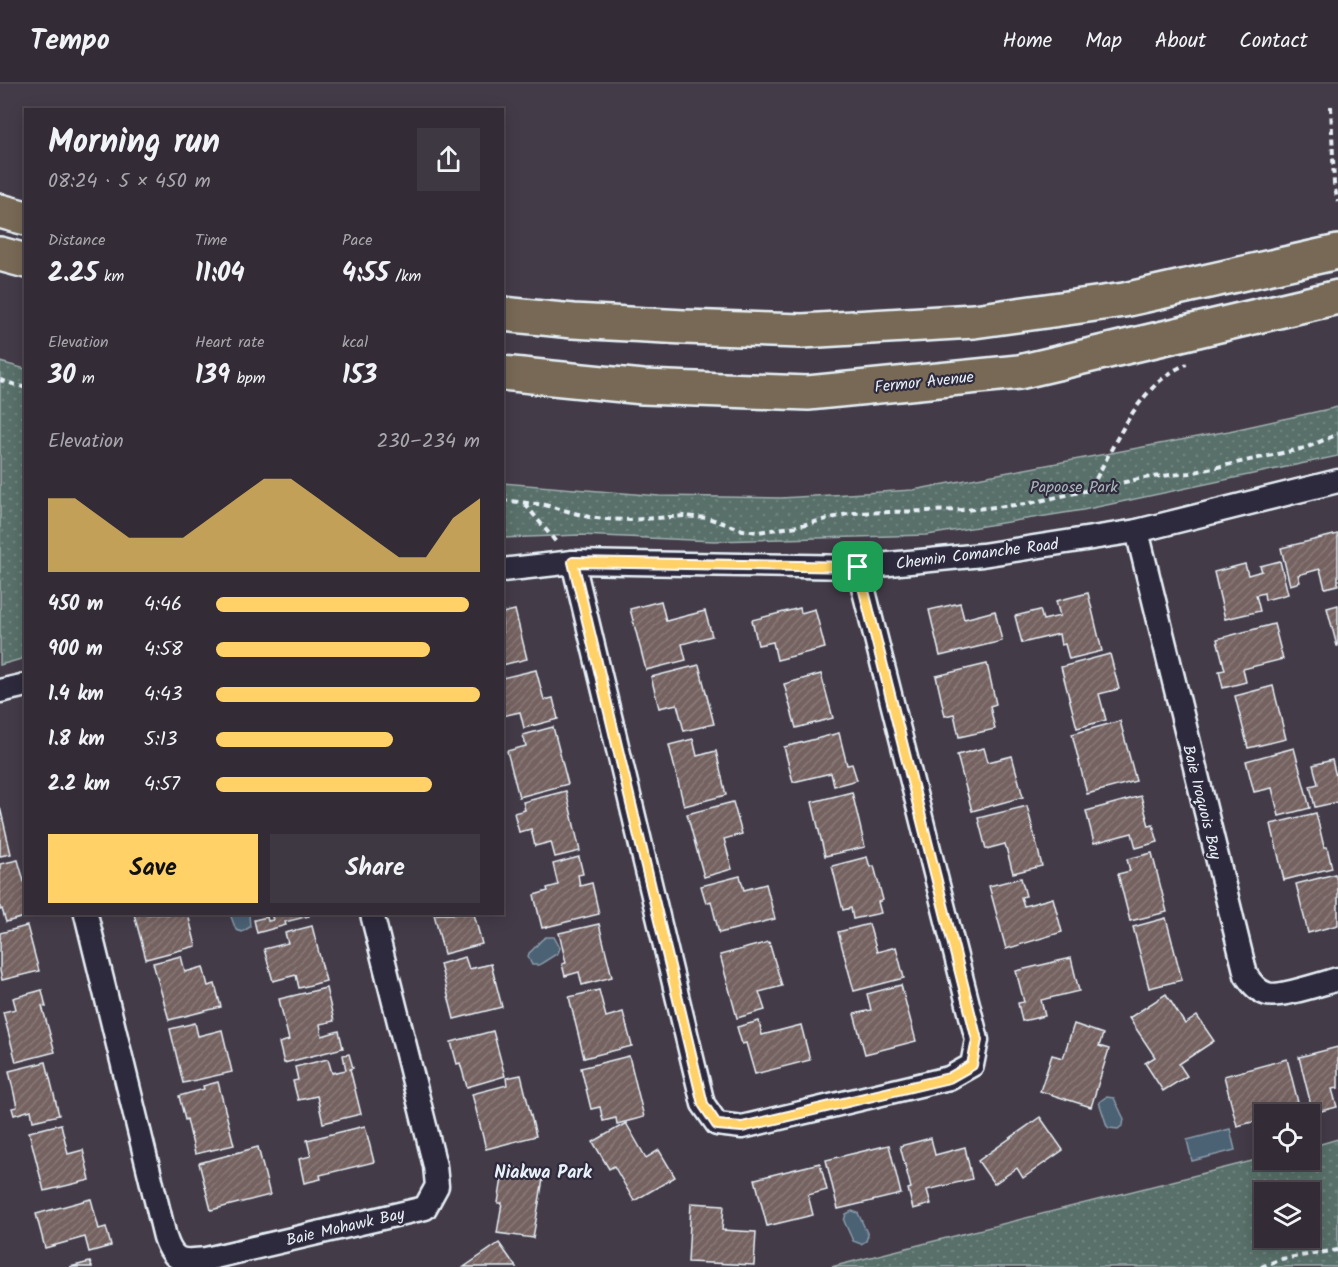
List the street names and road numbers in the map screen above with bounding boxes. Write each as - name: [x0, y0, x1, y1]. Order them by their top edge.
- street label: Fermor Avenue: [873, 365, 975, 400]
- street label: Chemin Comanche Road: [894, 532, 1061, 577]
- street label: Baie Iroquois Bay: [1175, 742, 1228, 863]
- street label: Baie Mohawk Bay: [284, 1202, 408, 1253]

